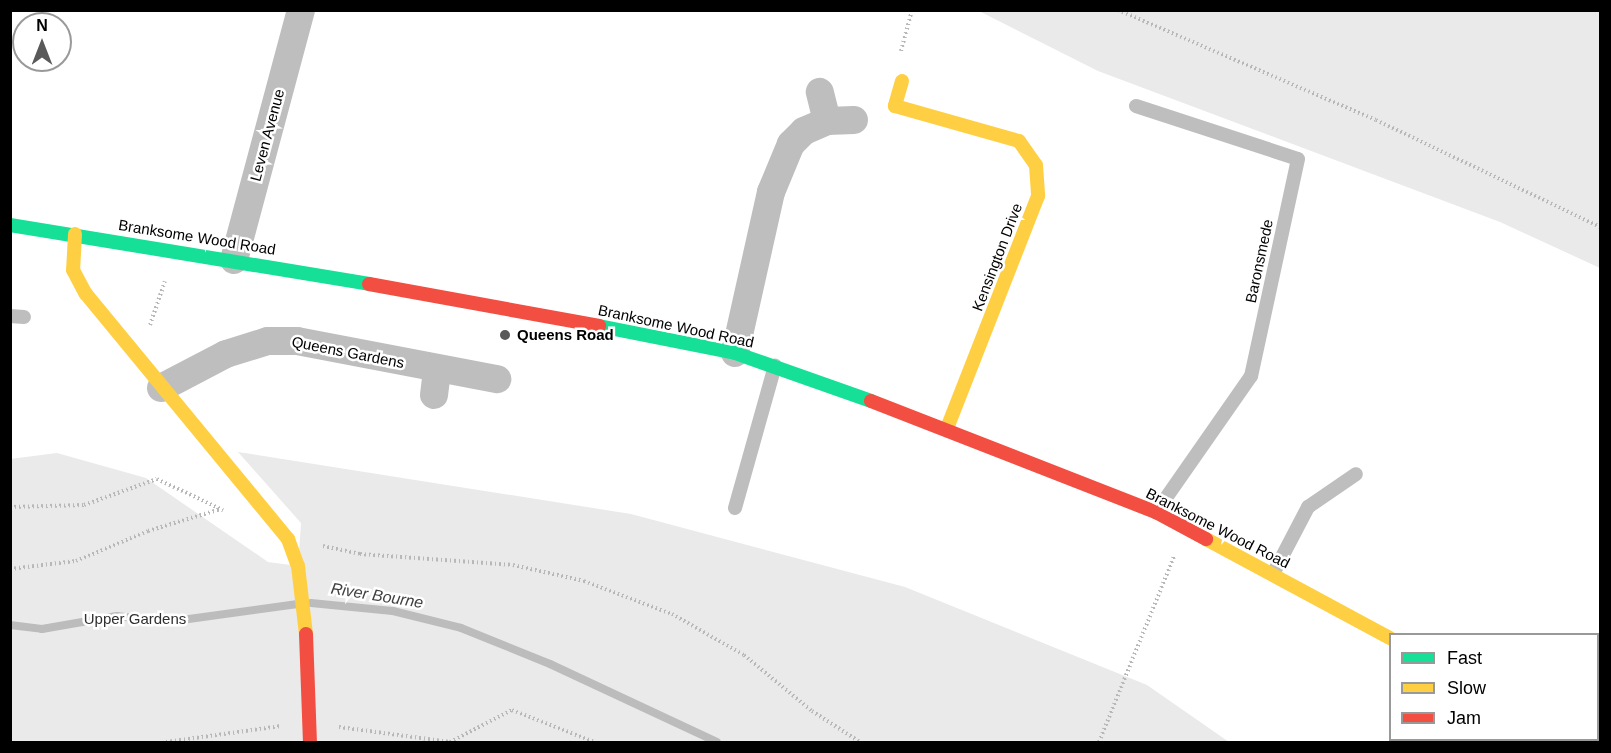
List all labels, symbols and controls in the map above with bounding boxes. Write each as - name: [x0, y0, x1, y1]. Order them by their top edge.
- north arrow: [12, 12, 72, 72]
- text: N: [36, 17, 48, 34]
- street label: Leven Avenue: [246, 86, 288, 184]
- street label: Kensington Drive: [968, 200, 1026, 314]
- street label: Branksome Wood Road: [117, 216, 277, 258]
- street label: Baronsmede: [1241, 218, 1277, 304]
- street label: Branksome Wood Road: [596, 301, 756, 351]
- place label: Queens Road: [517, 326, 614, 344]
- marker: Queens Road: [498, 328, 512, 342]
- street label: Queens Gardens: [290, 332, 406, 372]
- street label: Branksome Wood Road: [1143, 484, 1293, 572]
- water label: River Bourne: [329, 579, 425, 613]
- park label: Upper Gardens: [84, 610, 186, 628]
- legend: [1389, 633, 1599, 741]
- text: Fast: [1447, 648, 1482, 668]
- text: Slow: [1447, 678, 1486, 698]
- text: Jam: [1447, 708, 1481, 728]

